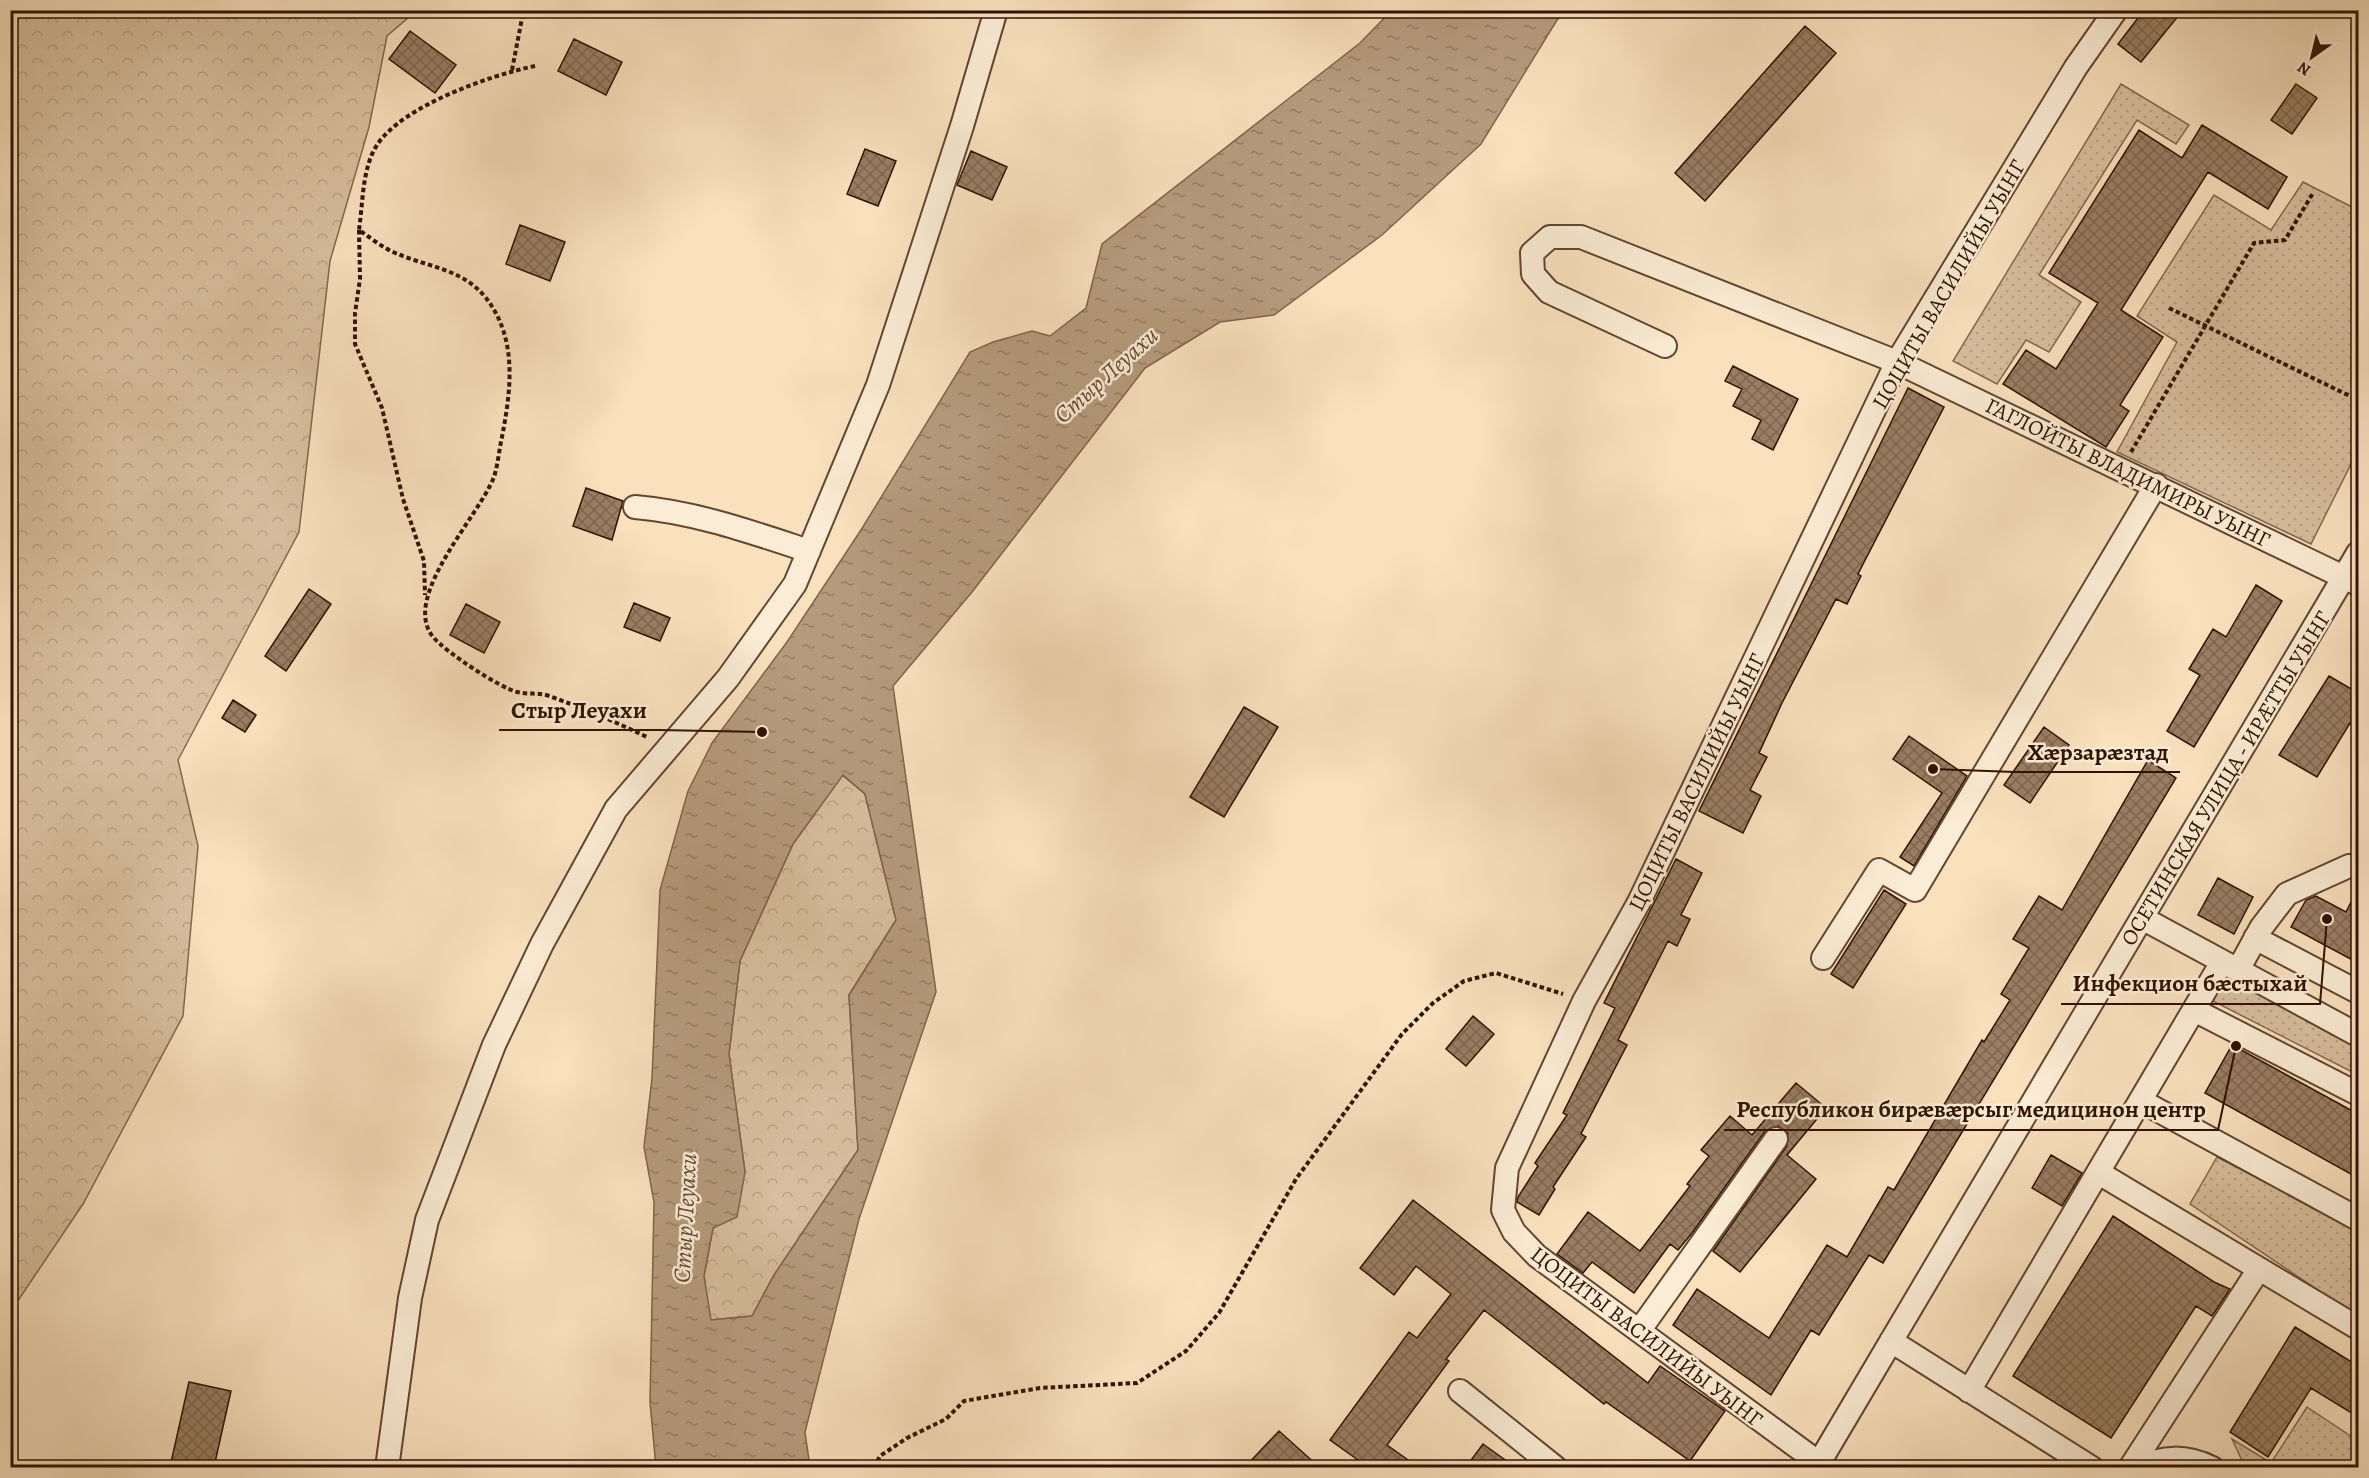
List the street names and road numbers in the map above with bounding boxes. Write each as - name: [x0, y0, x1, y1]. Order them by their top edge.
- street label: ЦОЦИТЫ ВАСИЛИЙЫ УЫНГ: [1865, 154, 2033, 414]
- street label: ГАГЛОЙТЫ ВЛАДИМИРЫ УЫНГ: [1980, 391, 2275, 555]
- street label: ОСЕТИНСКАЯ УЛИЦА - ИРÆТТЫ УЫНГ: [2114, 606, 2338, 951]
- street label: ЦОЦИТЫ ВАСИЛИЙЫ УЫНГ: [1621, 649, 1772, 916]
- street label: ЦОЦИТЫ ВАСИЛИЙЫ УЫНГ: [1524, 1240, 1768, 1434]

